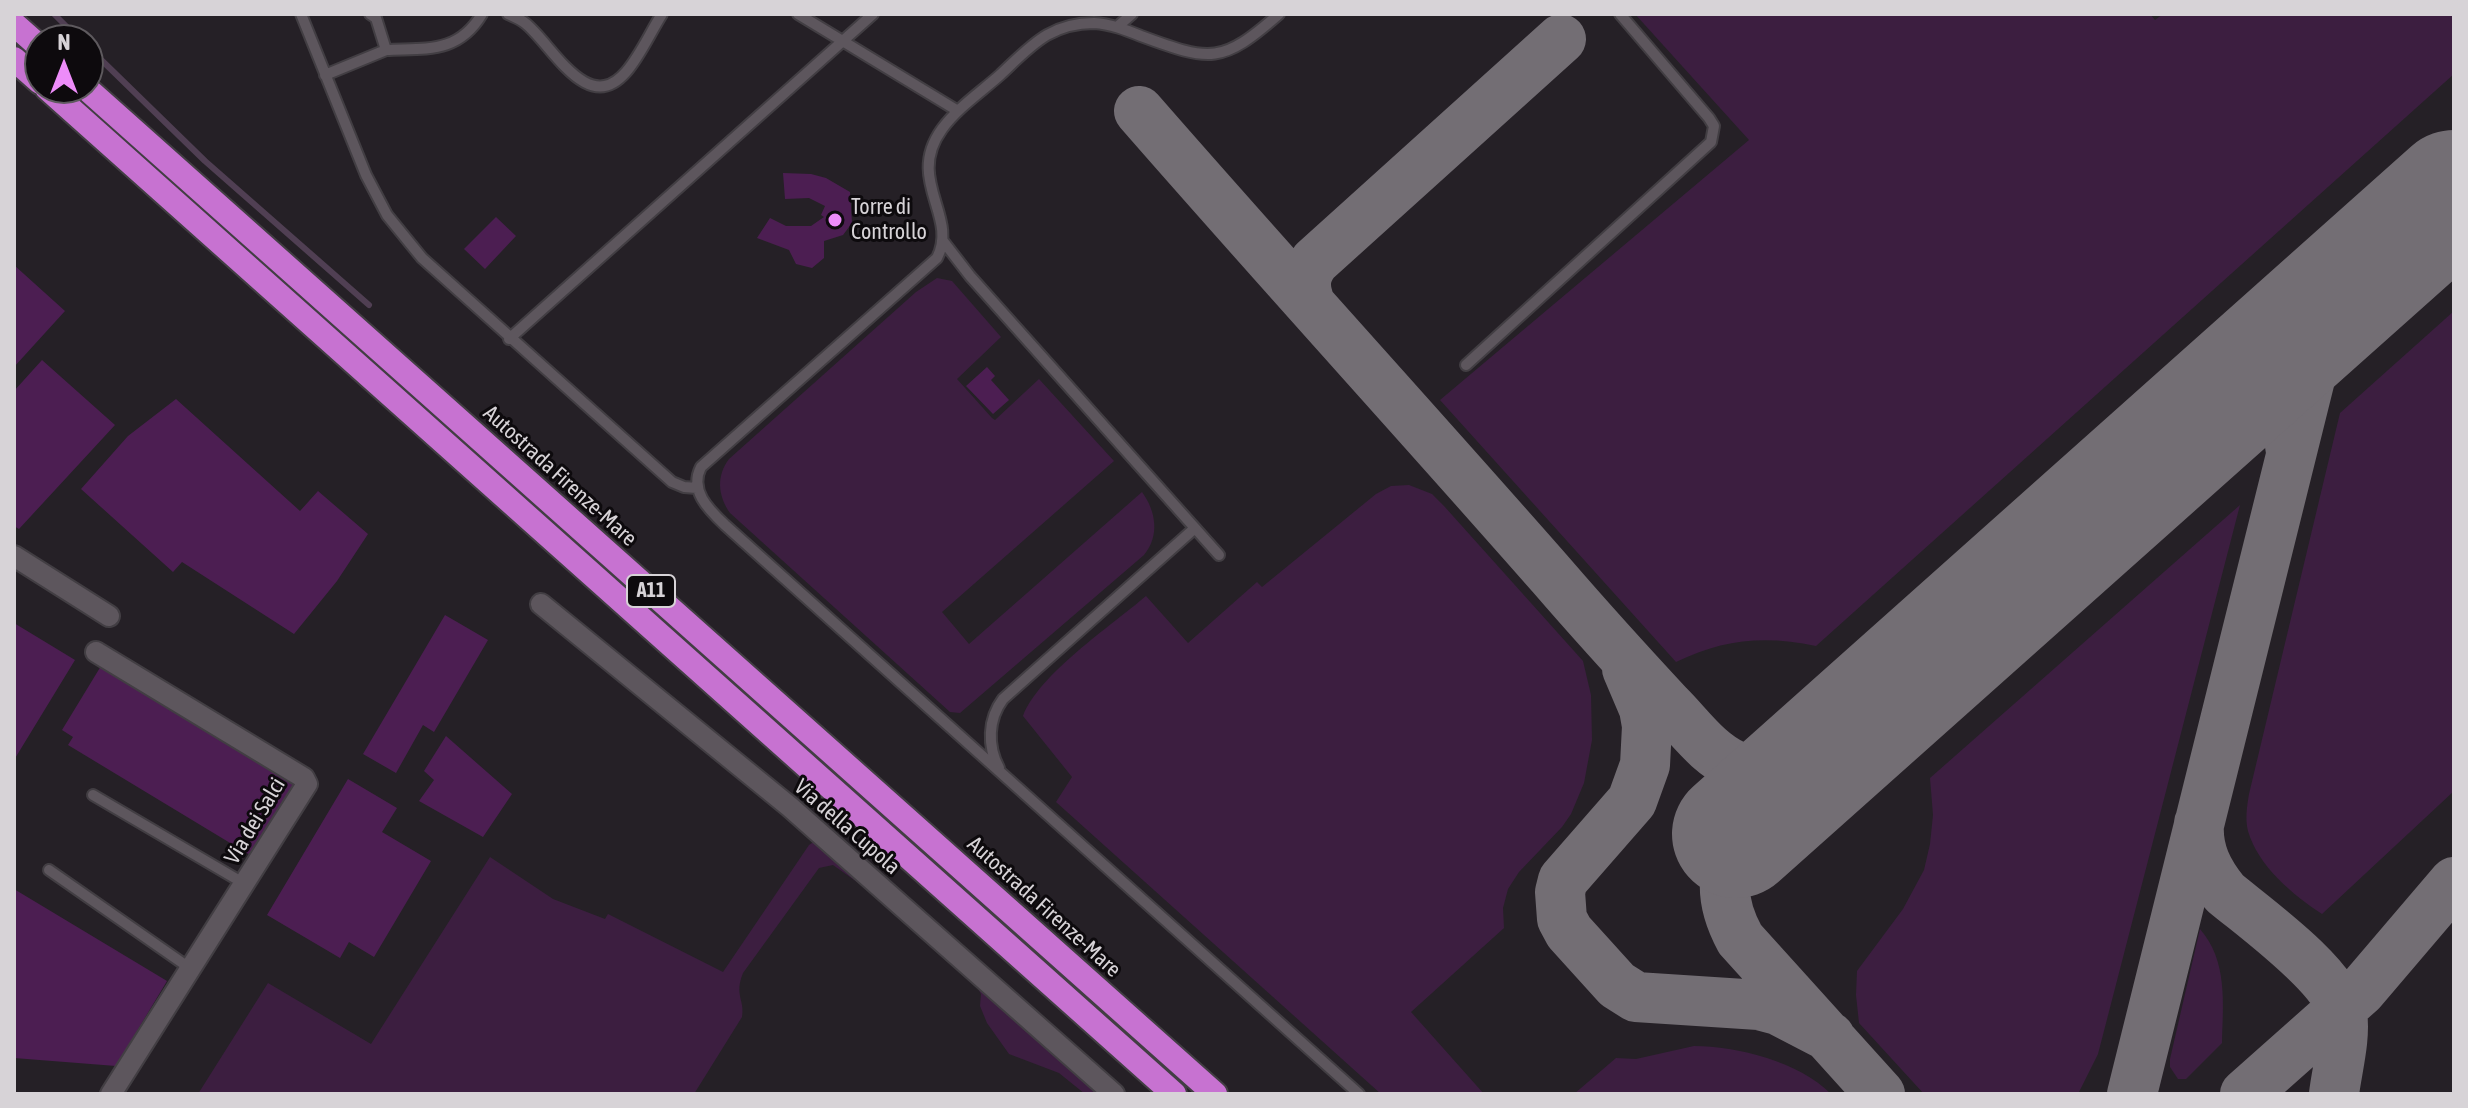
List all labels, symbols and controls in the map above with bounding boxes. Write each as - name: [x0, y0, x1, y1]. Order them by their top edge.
- north arrow: [24, 24, 104, 104]
- text: N: [58, 29, 70, 55]
- place label: Torre di Controllo: [851, 194, 927, 246]
- marker: Torre di Controllo: [826, 211, 844, 229]
- street label: Autostrada Firenze-Mare: [478, 400, 642, 552]
- road number: A11: [627, 575, 675, 607]
- street label: Via dei Salci: [219, 773, 291, 869]
- street label: Via della Cupola: [789, 774, 905, 880]
- street label: Autostrada Firenze-Mare: [962, 831, 1126, 983]

